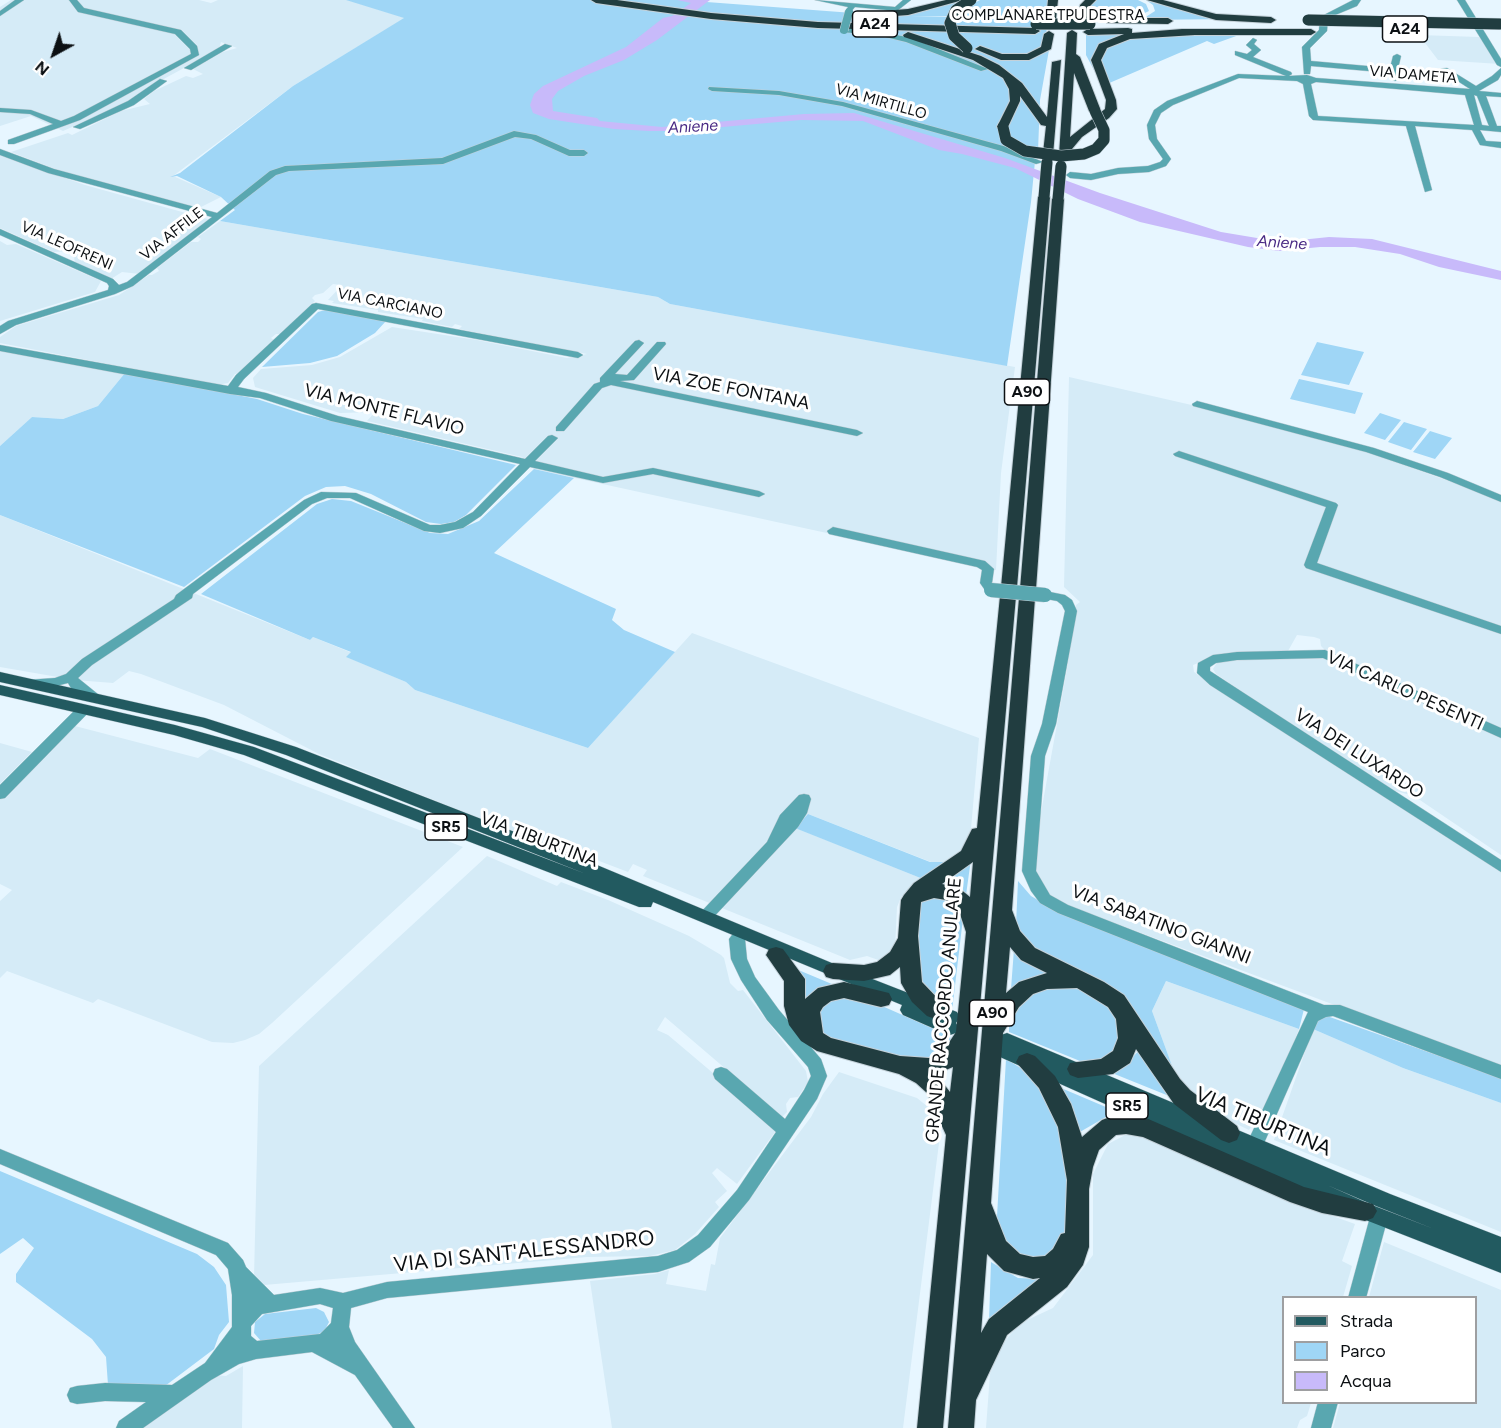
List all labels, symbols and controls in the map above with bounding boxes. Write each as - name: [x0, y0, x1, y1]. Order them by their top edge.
- street label: COMPLANARE TPU DESTRA: [951, 7, 1145, 25]
- road number: A24: [852, 11, 898, 37]
- road number: A24: [1382, 16, 1428, 42]
- north arrow: [24, 24, 84, 84]
- text: N: [31, 57, 53, 79]
- street label: VIA DAMETA: [1368, 62, 1458, 88]
- street label: VIA MIRTILLO: [833, 80, 929, 124]
- water label: Aniene: [668, 116, 718, 138]
- street label: VIA AFFILE: [137, 204, 207, 264]
- street label: VIA LEOFRENI: [18, 218, 116, 274]
- water label: Aniene: [1256, 232, 1308, 254]
- street label: VIA CARCIANO: [336, 285, 444, 323]
- street label: VIA ZOE FONTANA: [651, 363, 811, 415]
- road number: A90: [1004, 379, 1050, 405]
- street label: VIA MONTE FLAVIO: [302, 380, 466, 440]
- street label: VIA CARLO PESENTI: [1323, 647, 1487, 735]
- street label: VIA DEI LUXARDO: [1291, 704, 1427, 804]
- street label: VIA TIBURTINA: [477, 808, 601, 872]
- road number: SR5: [425, 814, 467, 840]
- street label: GRANDE RACCORDO ANULARE: [922, 877, 966, 1143]
- street label: VIA SABATINO GIANNI: [1068, 881, 1254, 969]
- road number: A90: [970, 1000, 1014, 1026]
- street label: VIA TIBURTINA: [1191, 1082, 1335, 1162]
- road number: SR5: [1106, 1093, 1148, 1119]
- street label: VIA DI SANT'ALESSANDRO: [392, 1226, 656, 1278]
- legend: [1282, 1296, 1477, 1404]
- text: Strada: [1340, 1310, 1393, 1332]
- text: Parco: [1340, 1340, 1386, 1362]
- text: Acqua: [1340, 1370, 1391, 1392]

